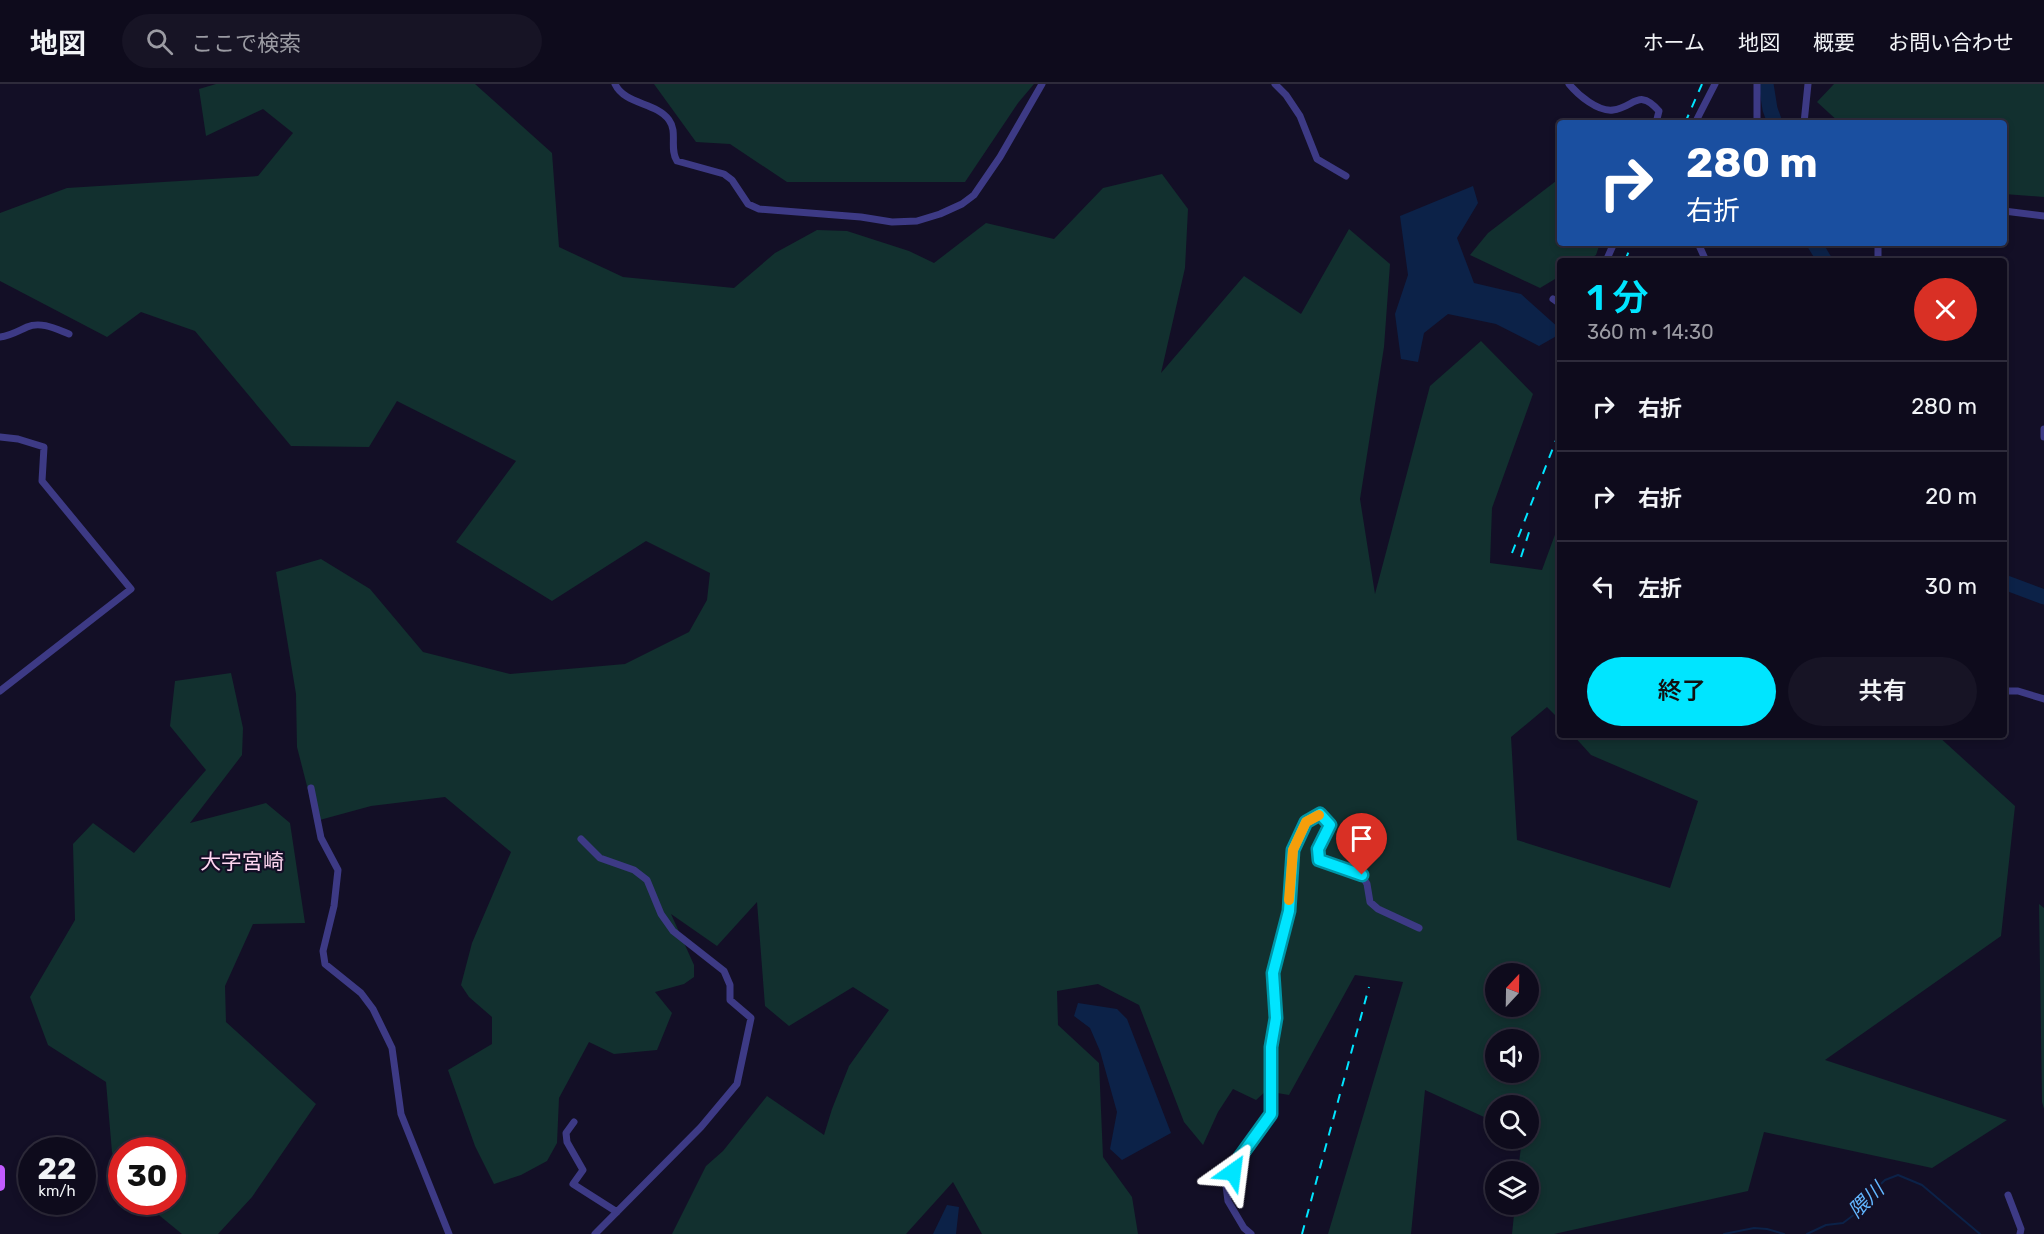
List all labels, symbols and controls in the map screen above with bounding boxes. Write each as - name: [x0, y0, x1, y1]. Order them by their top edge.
- search box: [122, 14, 542, 68]
- icon: search: [143, 25, 176, 58]
- text: 地図: [30, 27, 86, 60]
- text: ここで検索: [191, 30, 301, 57]
- text: ホーム: [1643, 30, 1705, 55]
- text: 地図: [1738, 30, 1780, 55]
- text: 概要: [1813, 30, 1855, 55]
- text: お問い合わせ: [1888, 30, 2014, 55]
- text: 280 m: [1686, 138, 1818, 188]
- icon: right: [1587, 144, 1665, 222]
- text: 右折: [1686, 195, 1740, 227]
- text: 1 分: [1587, 276, 1648, 319]
- button: close: [1914, 278, 1977, 341]
- text: 360 m · 14:30: [1587, 320, 1714, 344]
- icon: right: [1587, 390, 1620, 423]
- text: 280 m: [1911, 393, 1977, 420]
- text: 右折: [1638, 395, 1682, 422]
- icon: right: [1587, 480, 1620, 513]
- text: 20 m: [1925, 483, 1977, 510]
- text: 右折: [1638, 485, 1682, 512]
- icon: left: [1587, 570, 1620, 603]
- text: 30 m: [1925, 573, 1977, 600]
- text: 左折: [1638, 575, 1682, 602]
- button: 終了: [1587, 657, 1776, 726]
- button: 共有: [1788, 657, 1977, 726]
- pin: [1336, 813, 1387, 875]
- icon: arrive: [1345, 822, 1378, 855]
- district label: 大字宮崎: [200, 849, 284, 874]
- north arrow: [1485, 963, 1539, 1017]
- map controls: [1485, 963, 1539, 1215]
- button: sound: [1485, 1029, 1539, 1083]
- button: search: [1485, 1095, 1539, 1149]
- speed limit sign: 30: [108, 1137, 186, 1215]
- position arrow: [1201, 1140, 1265, 1204]
- text: 22: [38, 1151, 77, 1187]
- button: layers: [1485, 1161, 1539, 1215]
- water label: 隈川: [1843, 1176, 1890, 1223]
- text: km/h: [38, 1182, 76, 1200]

